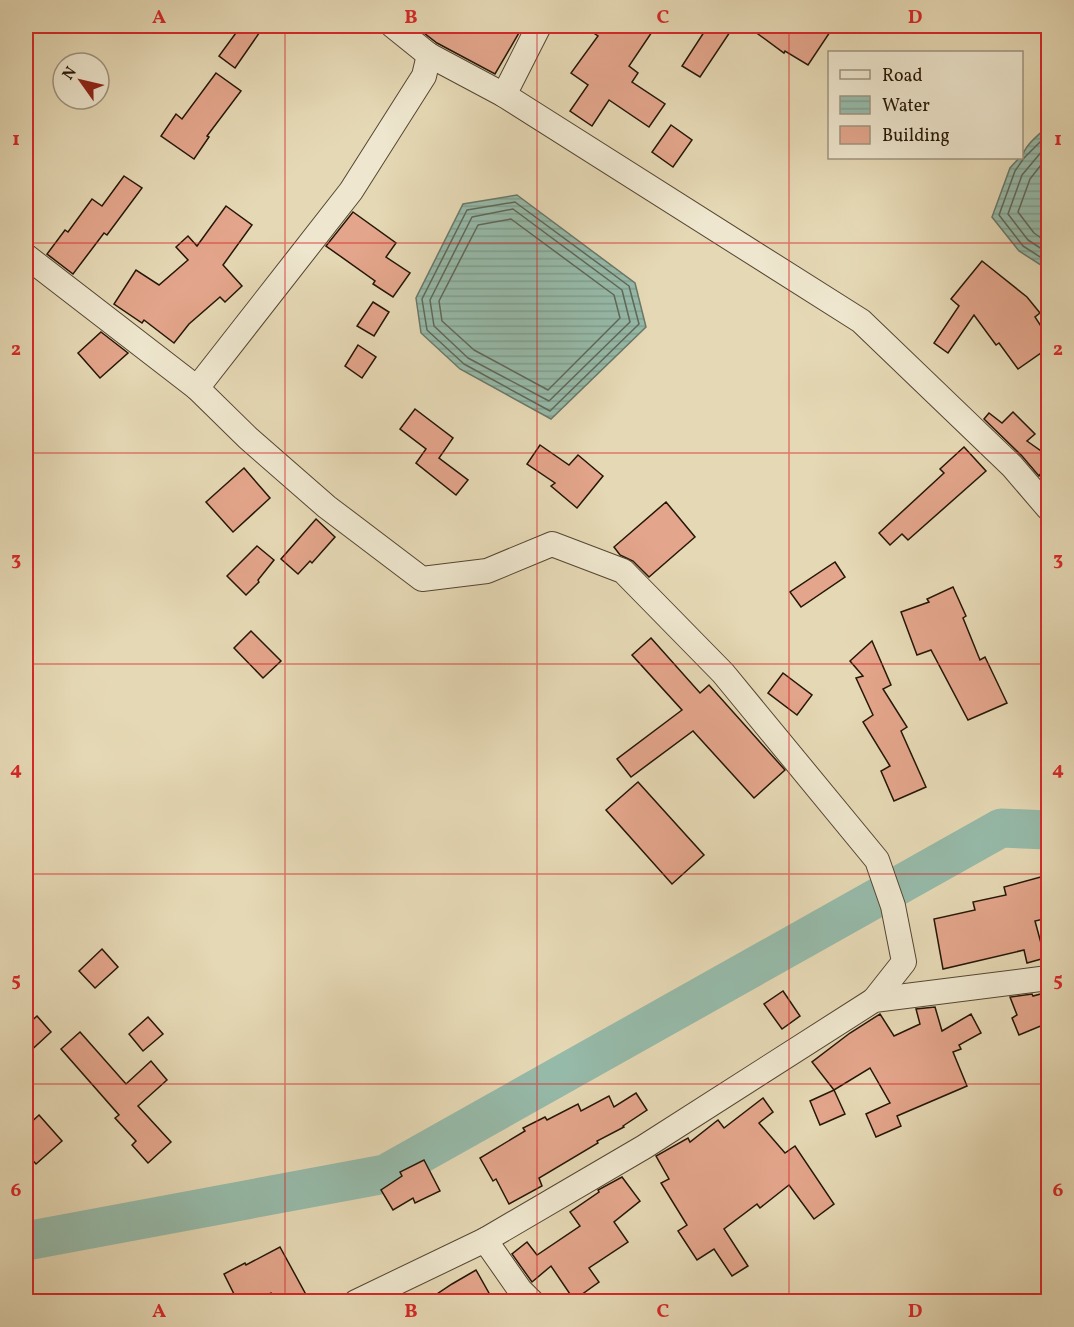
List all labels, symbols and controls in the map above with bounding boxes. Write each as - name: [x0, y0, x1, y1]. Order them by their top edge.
- text: A: [152, 4, 166, 32]
- text: B: [404, 4, 418, 32]
- text: C: [657, 4, 670, 32]
- text: D: [908, 4, 922, 32]
- north arrow: [51, 51, 111, 111]
- legend: [828, 51, 1023, 159]
- text: N: [58, 62, 83, 85]
- text: Road: [882, 64, 923, 89]
- text: Water: [882, 94, 930, 119]
- text: Building: [882, 124, 950, 149]
- text: 1: [12, 126, 20, 154]
- text: 1: [1054, 126, 1062, 154]
- text: 2: [11, 336, 21, 364]
- text: 2: [1053, 336, 1063, 364]
- text: 3: [11, 546, 21, 574]
- text: 3: [1053, 546, 1063, 574]
- text: 4: [10, 756, 22, 784]
- text: 4: [1052, 756, 1064, 784]
- text: 5: [11, 967, 21, 995]
- text: 5: [1053, 967, 1063, 995]
- text: 6: [11, 1177, 22, 1205]
- text: 6: [1053, 1177, 1064, 1205]
- text: A: [152, 1298, 166, 1326]
- text: B: [404, 1298, 418, 1326]
- text: C: [657, 1298, 670, 1326]
- text: D: [908, 1298, 922, 1326]

